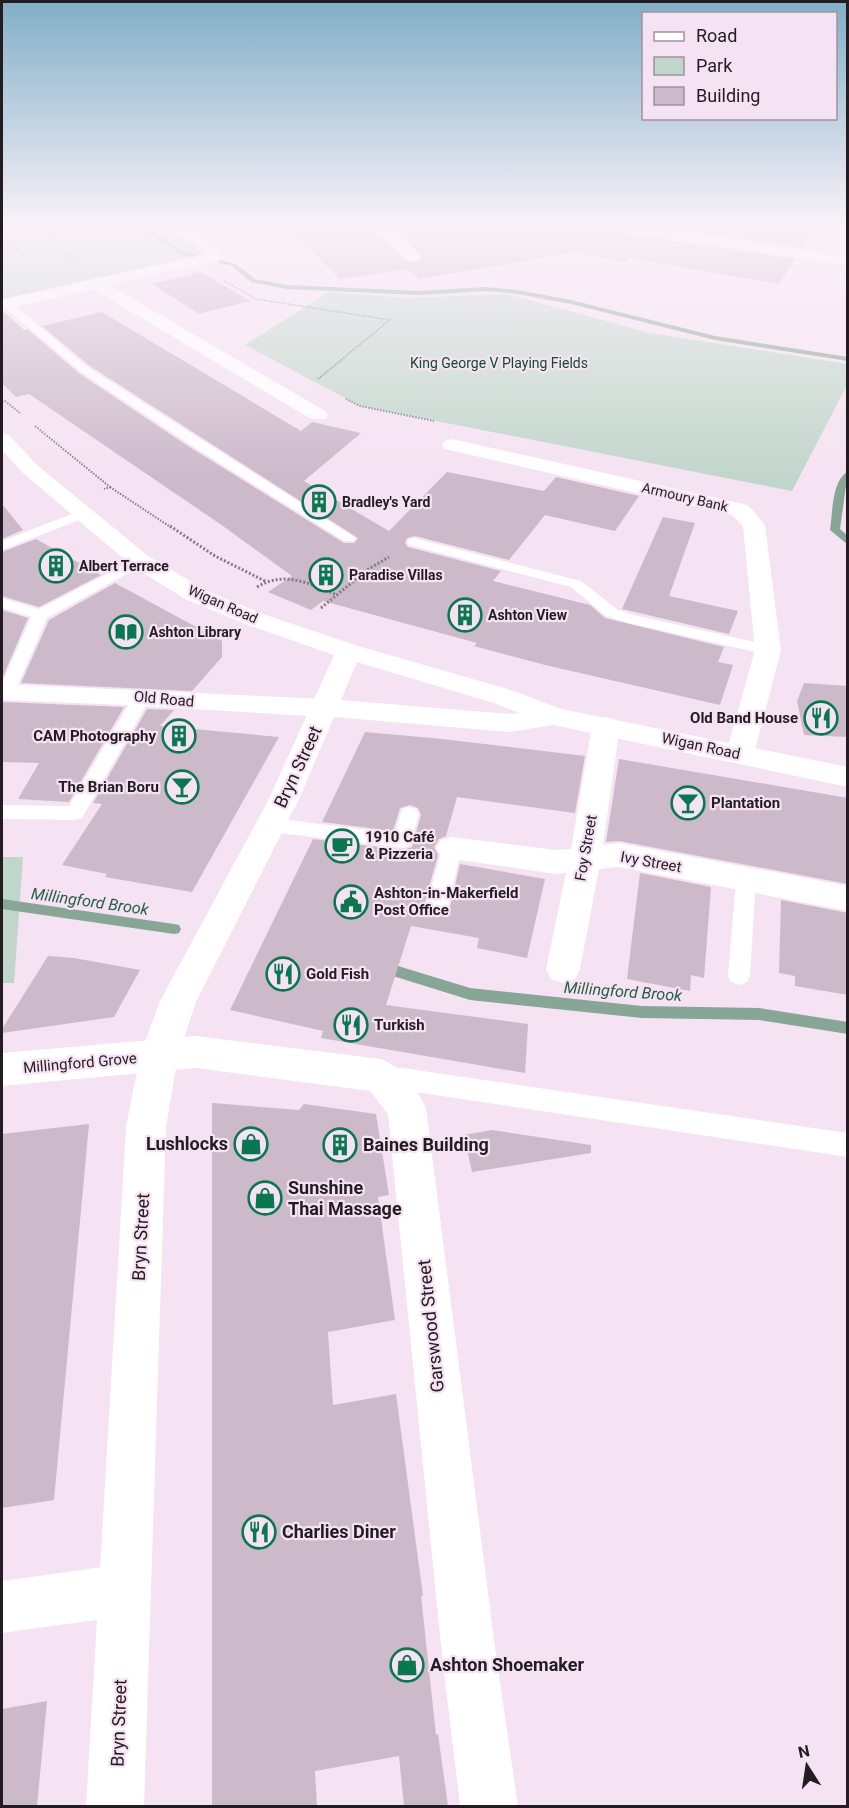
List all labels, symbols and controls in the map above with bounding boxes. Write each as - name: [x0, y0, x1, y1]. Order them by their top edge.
- legend: [642, 12, 837, 120]
- text: Road: [696, 25, 737, 46]
- text: Park: [696, 55, 733, 76]
- text: Building: [696, 85, 760, 106]
- park label: King George V Playing Fields: [410, 355, 588, 371]
- street label: Armoury Bank: [640, 479, 731, 515]
- building icon: Bradley's Yard: [301, 484, 337, 520]
- place label: Bradley's Yard: [342, 494, 431, 510]
- building icon: Albert Terrace: [38, 548, 74, 584]
- building icon: Paradise Villas: [308, 557, 344, 593]
- place label: Albert Terrace: [79, 558, 169, 574]
- place label: Paradise Villas: [349, 567, 443, 583]
- street label: Wigan Road: [186, 582, 260, 626]
- building icon: Ashton View: [447, 597, 483, 633]
- place label: Ashton View: [488, 607, 568, 623]
- library icon: Ashton Library: [108, 614, 144, 650]
- place label: Ashton Library: [149, 624, 242, 640]
- street label: Old Road: [133, 687, 195, 711]
- restaurant icon: Old Band House: [803, 700, 839, 736]
- place label: Old Band House: [690, 709, 798, 727]
- building icon: CAM Photography: [161, 718, 197, 754]
- street label: Bryn Street: [269, 722, 326, 811]
- place label: CAM Photography: [33, 727, 156, 745]
- street label: Wigan Road: [660, 729, 742, 763]
- bar icon: The Brian Boru: [164, 769, 200, 805]
- place label: The Brian Boru: [58, 778, 159, 796]
- bar icon: Plantation: [670, 785, 706, 821]
- place label: Plantation: [711, 794, 780, 812]
- street label: Foy Street: [571, 813, 601, 883]
- cafe icon: 1910 Café & Pizzeria: [324, 828, 360, 864]
- place label: 1910 Café & Pizzeria: [365, 828, 434, 863]
- street label: Ivy Street: [619, 848, 683, 876]
- water label: Millingford Brook: [30, 884, 151, 919]
- public building icon: Ashton-in-Makerfield Post Office: [333, 884, 369, 920]
- place label: Ashton-in-Makerfield Post Office: [374, 884, 518, 919]
- restaurant icon: Gold Fish: [265, 956, 301, 992]
- place label: Gold Fish: [306, 965, 369, 983]
- water label: Millingford Brook: [563, 978, 684, 1005]
- restaurant icon: Turkish: [333, 1007, 369, 1043]
- place label: Turkish: [374, 1016, 425, 1034]
- street label: Millingford Grove: [22, 1049, 138, 1077]
- shop icon: Lushlocks: [233, 1126, 269, 1162]
- building icon: Baines Building: [322, 1127, 358, 1163]
- place label: Lushlocks: [146, 1133, 228, 1154]
- place label: Baines Building: [363, 1134, 489, 1155]
- place label: Sunshine Thai Massage: [288, 1177, 402, 1219]
- shop icon: Sunshine Thai Massage: [247, 1180, 283, 1216]
- street label: Bryn Street: [128, 1192, 153, 1281]
- street label: Garswood Street: [413, 1258, 448, 1394]
- restaurant icon: Charlies Diner: [241, 1514, 277, 1550]
- place label: Charlies Diner: [282, 1521, 396, 1542]
- shop icon: Ashton Shoemaker: [389, 1647, 425, 1683]
- place label: Ashton Shoemaker: [430, 1654, 584, 1675]
- street label: Bryn Street: [106, 1679, 131, 1767]
- north arrow: [777, 1736, 837, 1796]
- text: N: [796, 1741, 811, 1762]

